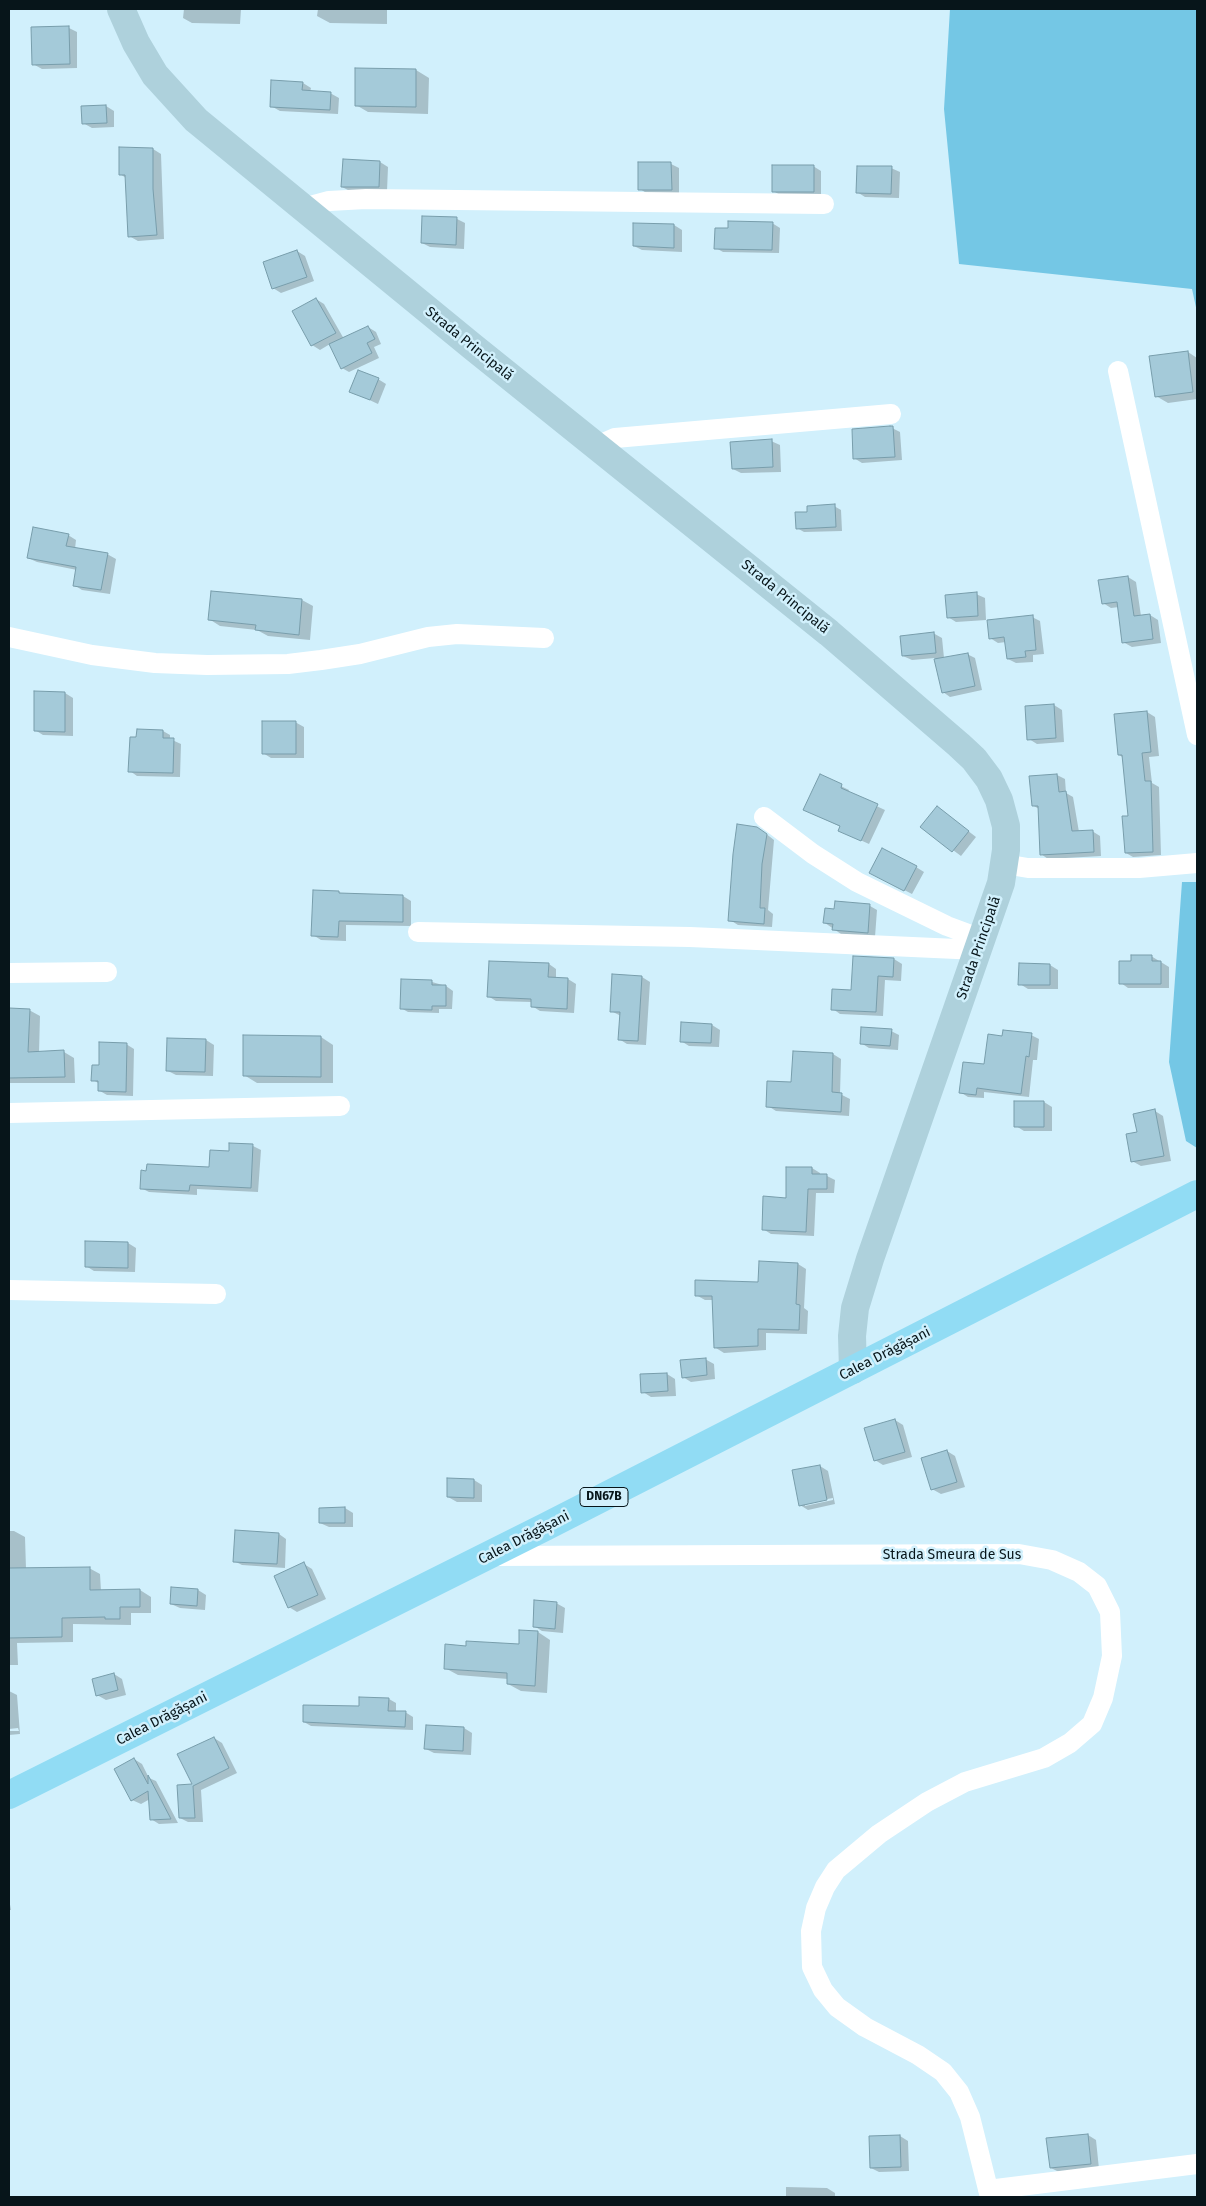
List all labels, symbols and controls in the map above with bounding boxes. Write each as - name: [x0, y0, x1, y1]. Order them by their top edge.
- street label: Strada Principală: [422, 303, 516, 385]
- street label: Strada Principală: [738, 556, 832, 638]
- street label: Strada Principală: [953, 894, 1005, 1002]
- street label: Calea Drăgășani: [837, 1324, 933, 1384]
- road number: DN67B: [580, 1488, 628, 1506]
- street label: Calea Drăgășani: [476, 1508, 572, 1568]
- street label: Strada Smeura de Sus: [883, 1547, 1021, 1563]
- street label: Calea Drăgășani: [114, 1689, 210, 1749]

